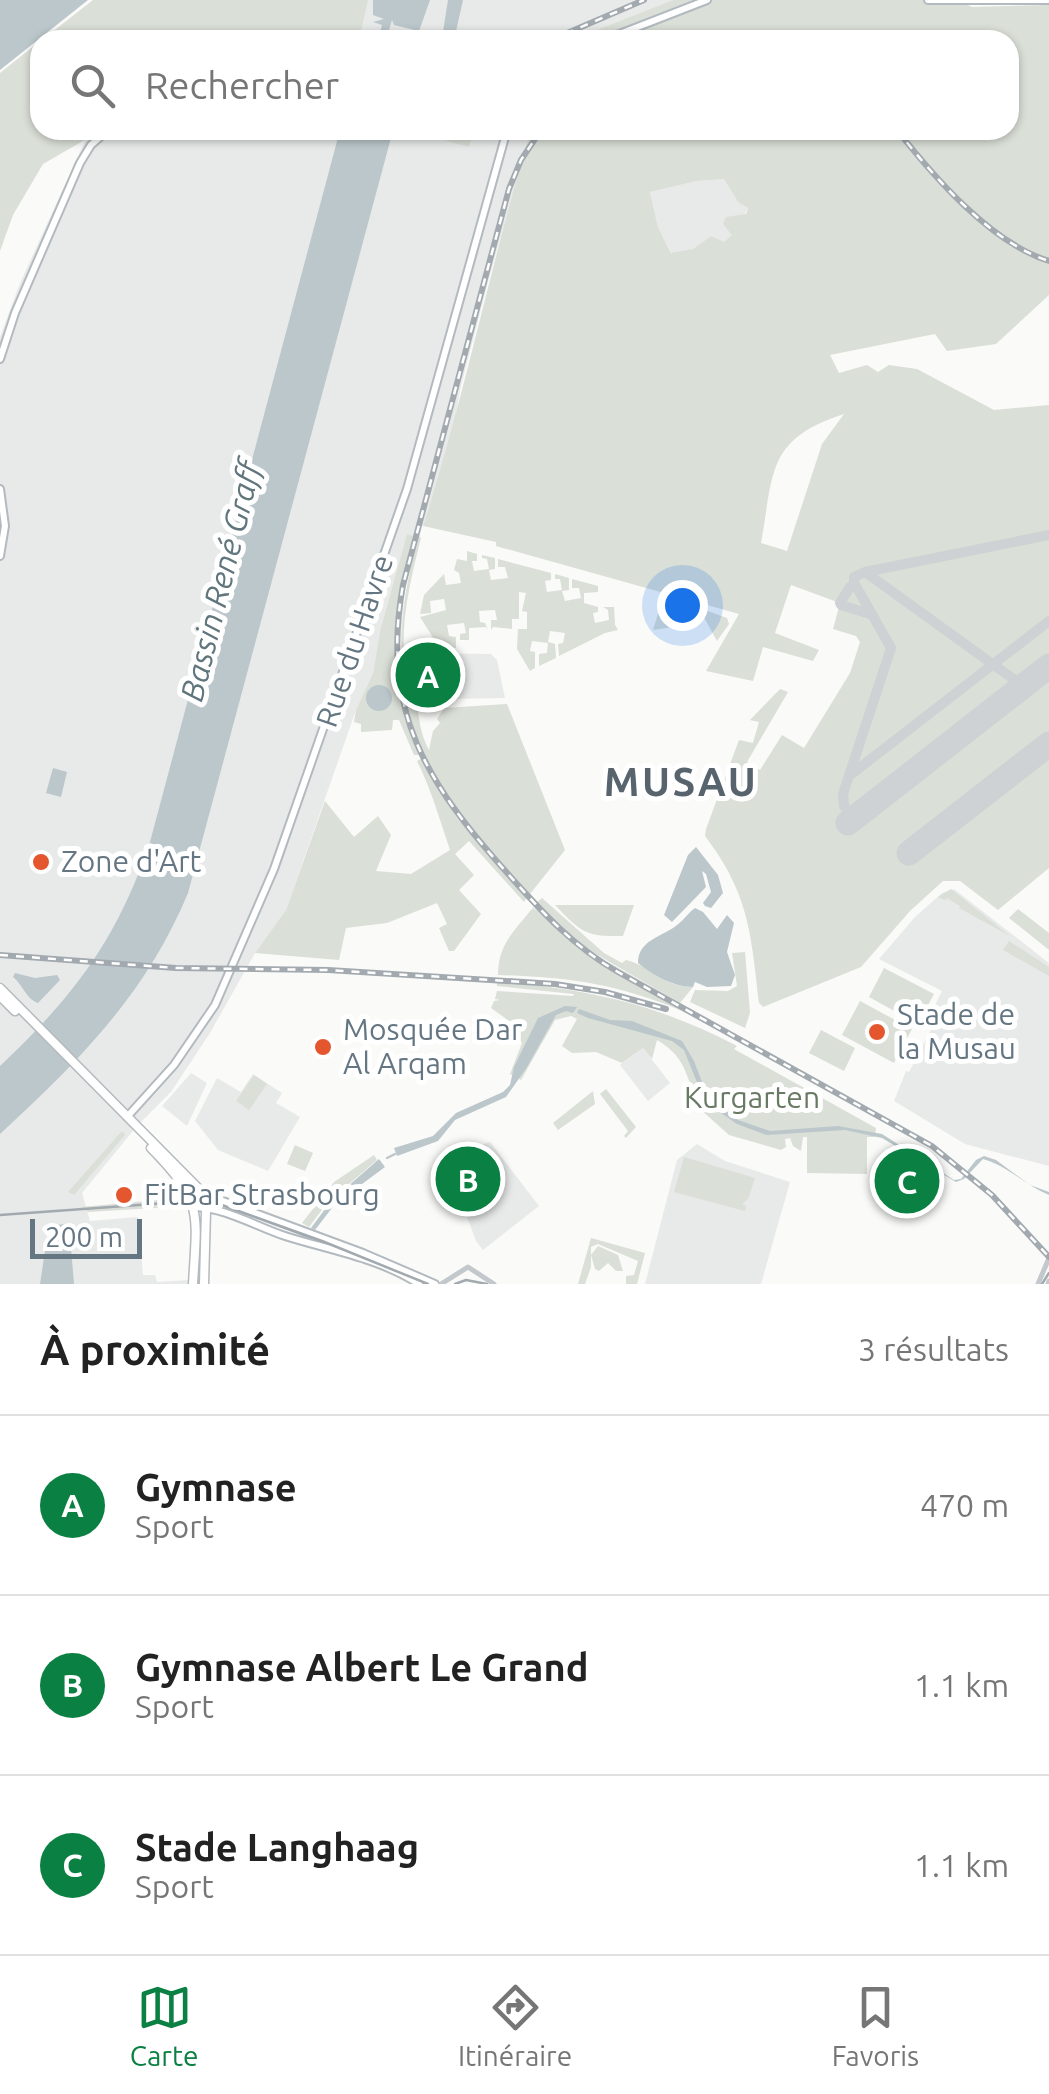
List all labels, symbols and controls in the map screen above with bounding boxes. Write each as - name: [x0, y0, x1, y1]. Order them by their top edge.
- search box: [30, 30, 1019, 140]
- icon: search: [65, 58, 120, 113]
- text: Rechercher: [145, 64, 339, 106]
- water label: Bassin René Graff: [173, 452, 268, 705]
- street label: Rue du Havre: [309, 550, 399, 731]
- your location: [657, 580, 708, 631]
- pin: A: [396, 638, 460, 712]
- district label: MUSAU: [604, 759, 758, 804]
- place label: Zone d'Art: [61, 844, 202, 878]
- marker: Zone d'Art: [30, 851, 52, 873]
- place label: Stade de la Musau: [897, 997, 1016, 1065]
- place label: Mosquée Dar Al Arqam: [343, 1012, 523, 1080]
- marker: Stade de la Musau: [866, 1021, 888, 1043]
- marker: Mosquée Dar Al Arqam: [312, 1036, 334, 1058]
- park label: Kurgarten: [684, 1080, 820, 1114]
- pin: B: [436, 1142, 500, 1216]
- pin: C: [874, 1144, 940, 1218]
- place label: FitBar Strasbourg: [144, 1177, 380, 1211]
- marker: FitBar Strasbourg: [113, 1184, 135, 1206]
- scale bar: [30, 1214, 142, 1258]
- text: 200 m: [45, 1221, 123, 1252]
- text: À proximité: [40, 1326, 270, 1373]
- text: 3 résultats: [858, 1331, 1009, 1367]
- text: Gymnase: [135, 1466, 297, 1508]
- text: A: [61, 1487, 84, 1523]
- text: 470 m: [920, 1487, 1009, 1523]
- text: Sport: [135, 1508, 214, 1544]
- text: Gymnase Albert Le Grand: [135, 1646, 588, 1688]
- text: B: [62, 1667, 83, 1703]
- text: 1.1 km: [914, 1667, 1009, 1703]
- text: Sport: [135, 1688, 214, 1724]
- text: Stade Langhaag: [135, 1826, 419, 1868]
- text: C: [62, 1847, 83, 1883]
- text: 1.1 km: [914, 1847, 1009, 1883]
- text: Sport: [135, 1868, 214, 1904]
- tab: Carte: [130, 1980, 198, 2071]
- tab: Itinéraire: [458, 1980, 572, 2071]
- tab: Favoris: [832, 1980, 919, 2071]

